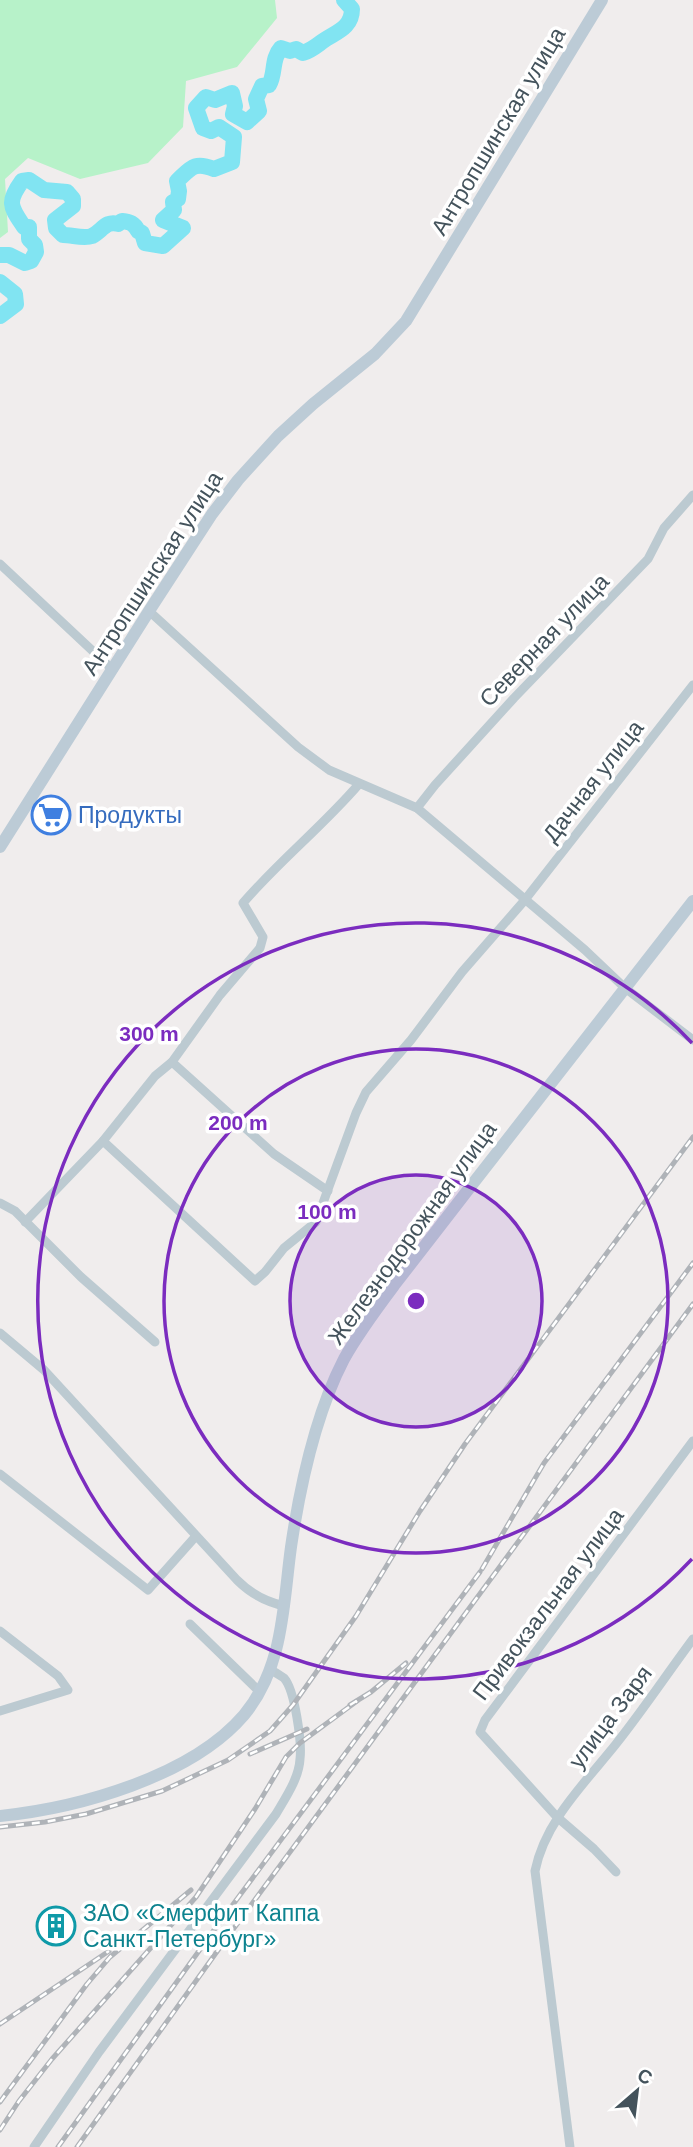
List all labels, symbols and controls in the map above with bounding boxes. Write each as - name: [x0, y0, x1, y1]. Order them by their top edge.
- street label: Антропшинская улица: [426, 22, 570, 240]
- street label: Антропшинская улица: [76, 466, 228, 680]
- street label: Северная улица: [474, 568, 614, 712]
- street label: Дачная улица: [537, 715, 649, 847]
- supermarket icon: Продукты: [30, 794, 72, 836]
- place label: Продукты: [78, 802, 182, 828]
- text: 300 m: [119, 1022, 179, 1045]
- text: 200 m: [208, 1111, 268, 1134]
- street label: Железнодорожная улица: [323, 1116, 502, 1349]
- text: 100 m: [297, 1200, 357, 1223]
- centre of rings: [404, 1289, 428, 1313]
- street label: Привокзальная улица: [467, 1503, 629, 1705]
- street label: улица Заря: [563, 1661, 657, 1773]
- place label: ЗАО «Смерфит Каппа Санкт-Петербург»: [83, 1900, 320, 1952]
- building icon: ЗАО «Смерфит Каппа Санкт-Петербург»: [35, 1905, 77, 1947]
- north arrow: [602, 2056, 672, 2126]
- text: С: [634, 2064, 656, 2089]

